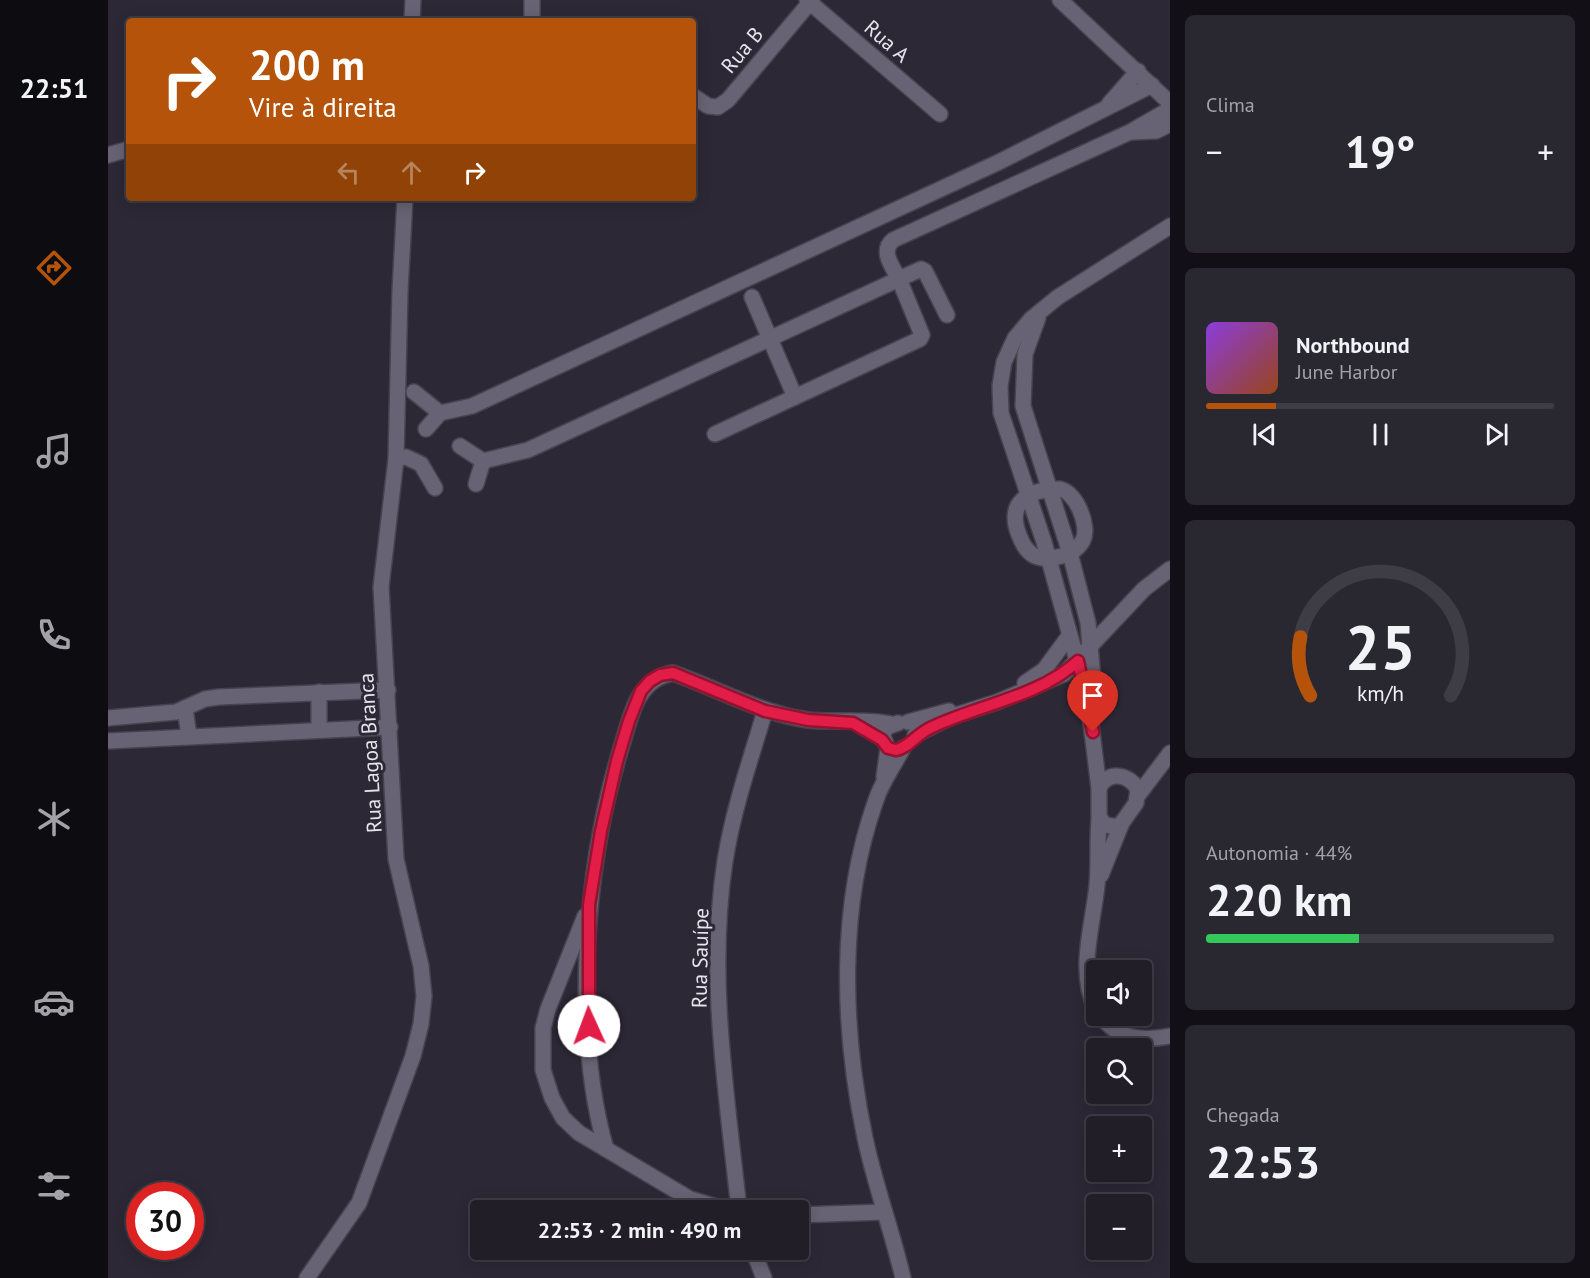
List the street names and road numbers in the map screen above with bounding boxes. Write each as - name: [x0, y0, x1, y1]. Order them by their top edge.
- street label: Rua A: [859, 14, 916, 68]
- street label: Rua B: [715, 21, 769, 79]
- street label: Rua Lagoa Branca: [352, 672, 388, 834]
- street label: Rua Sauípe: [686, 908, 714, 1008]

